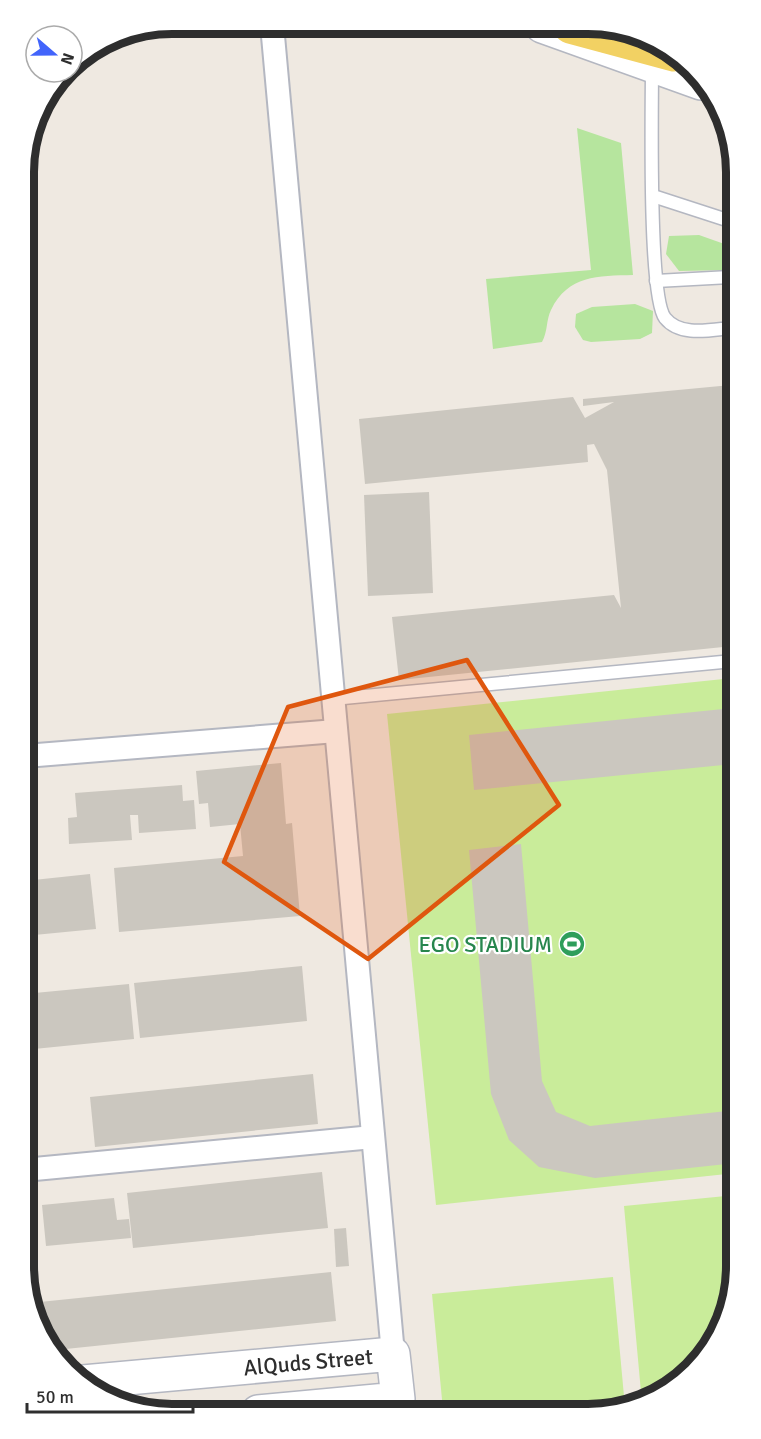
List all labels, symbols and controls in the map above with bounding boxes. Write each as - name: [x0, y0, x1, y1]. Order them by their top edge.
- north arrow: [24, 24, 84, 84]
- text: N: [56, 50, 78, 67]
- sports icon: EGO STADIUM: [557, 929, 587, 959]
- place label: EGO STADIUM: [419, 931, 552, 958]
- street label: AlQuds Street: [242, 1343, 374, 1381]
- scale bar: [27, 1376, 194, 1414]
- text: 50 m: [36, 1386, 74, 1408]

